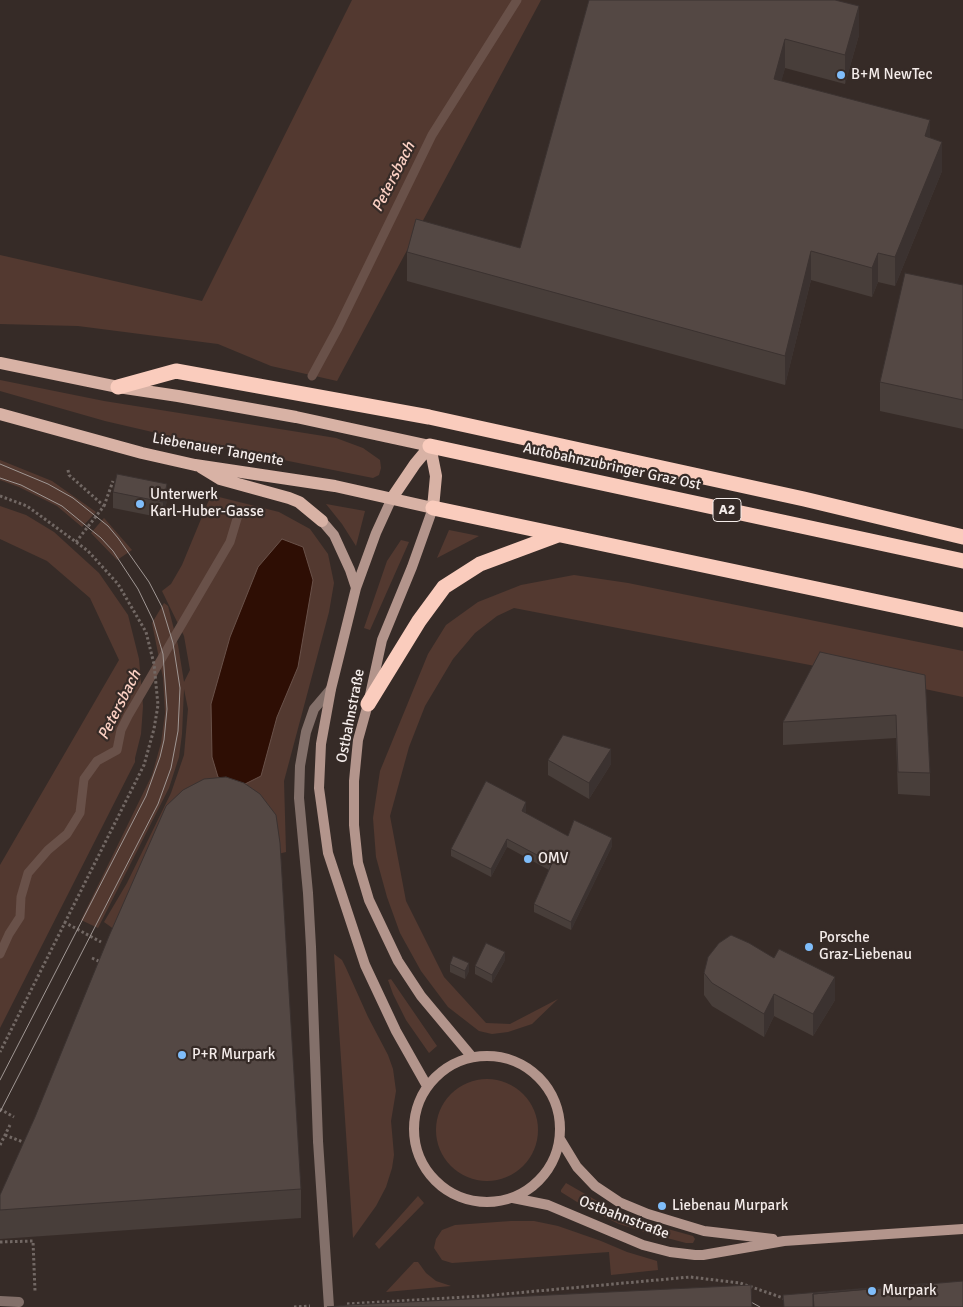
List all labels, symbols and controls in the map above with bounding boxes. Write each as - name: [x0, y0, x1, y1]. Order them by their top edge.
- place label: B+M NewTec: [851, 66, 933, 84]
- marker: B+M NewTec: [835, 69, 847, 81]
- water label: Petersbach: [368, 139, 420, 215]
- street label: Liebenauer Tangente: [151, 430, 285, 470]
- street label: Autobahnzubringer Graz Ost: [521, 439, 703, 495]
- place label: Unterwerk Karl-Huber-Gasse: [150, 486, 264, 521]
- marker: Unterwerk Karl-Huber-Gasse: [134, 498, 146, 510]
- road number: A2: [713, 498, 741, 522]
- water label: Petersbach: [94, 667, 146, 743]
- street label: Ostbahnstraße: [333, 668, 369, 764]
- place label: OMV: [538, 850, 568, 868]
- marker: OMV: [522, 853, 534, 865]
- place label: Porsche Graz-Liebenau: [819, 929, 912, 964]
- marker: Porsche Graz-Liebenau: [803, 941, 815, 953]
- place label: P+R Murpark: [192, 1046, 275, 1064]
- marker: P+R Murpark: [176, 1049, 188, 1061]
- street label: Ostbahnstraße: [576, 1193, 672, 1243]
- place label: Liebenau Murpark: [672, 1197, 788, 1215]
- marker: Liebenau Murpark: [656, 1200, 668, 1212]
- place label: Murpark: [882, 1282, 936, 1300]
- marker: Murpark: [866, 1285, 878, 1297]

